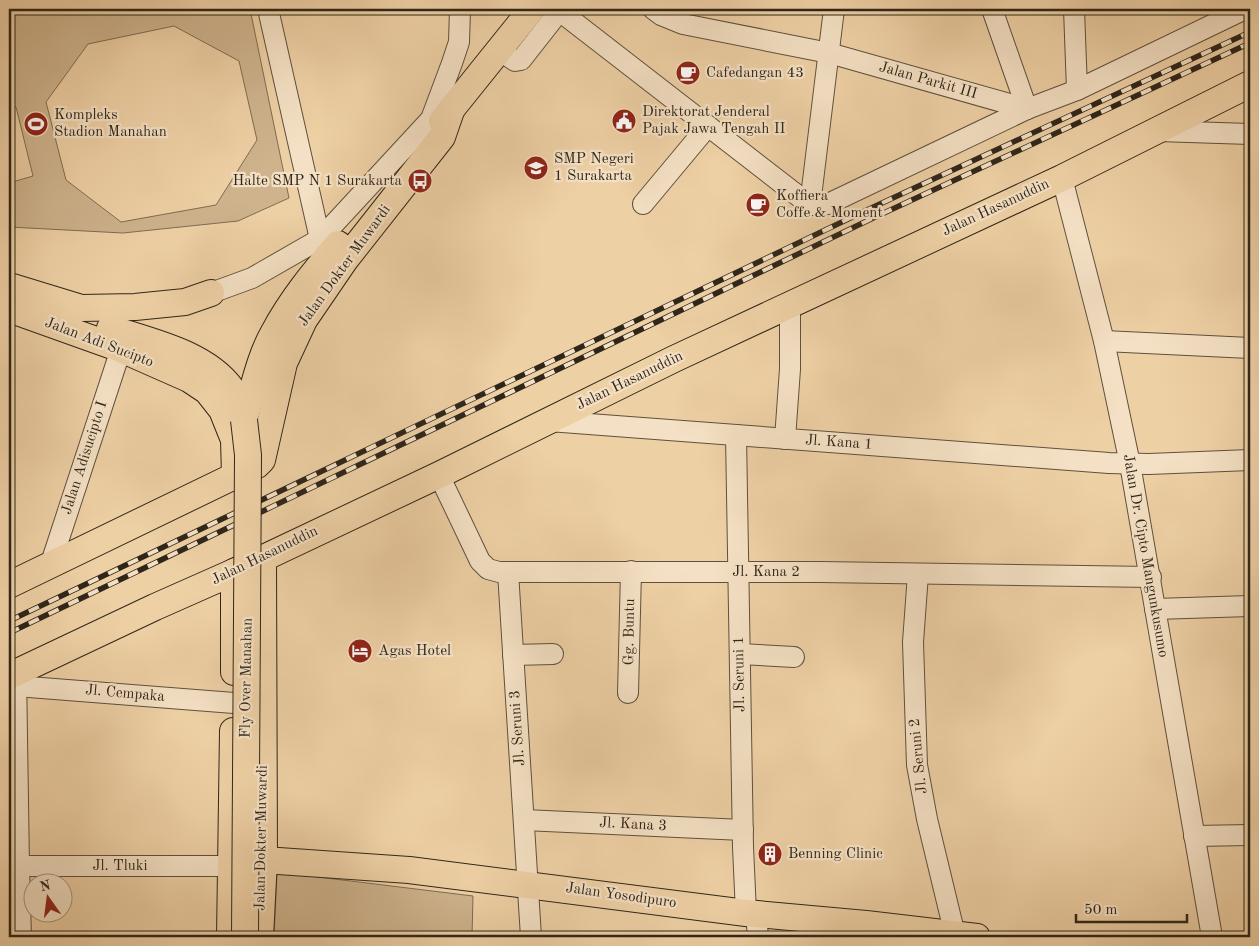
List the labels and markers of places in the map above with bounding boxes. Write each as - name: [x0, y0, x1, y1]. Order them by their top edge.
- cafe icon: Cafedangan 43: [675, 60, 701, 86]
- place label: Cafedangan 43: [706, 66, 804, 81]
- place label: Direktorat Jenderal Pajak Jawa Tengah II: [642, 105, 786, 137]
- place label: Kompleks Stadion Manahan: [54, 108, 167, 140]
- public building icon: Direktorat Jenderal Pajak Jawa Tengah II: [611, 108, 637, 134]
- sports icon: Kompleks Stadion Manahan: [23, 111, 49, 137]
- place label: SMP Negeri 1 Surakarta: [554, 152, 634, 184]
- school or university icon: SMP Negeri 1 Surakarta: [523, 155, 549, 181]
- bus stop icon: Halte SMP N 1 Surakarta: [407, 168, 433, 194]
- place label: Halte SMP N 1 Surakarta: [233, 174, 403, 189]
- place label: Koffiera Coffe & Moment: [776, 189, 883, 221]
- cafe icon: Koffiera Coffe & Moment: [745, 192, 771, 218]
- hotel icon: Agas Hotel: [347, 638, 373, 664]
- place label: Agas Hotel: [378, 644, 451, 659]
- building icon: Benning Clinic: [757, 841, 783, 867]
- place label: Benning Clinic: [788, 847, 883, 862]

